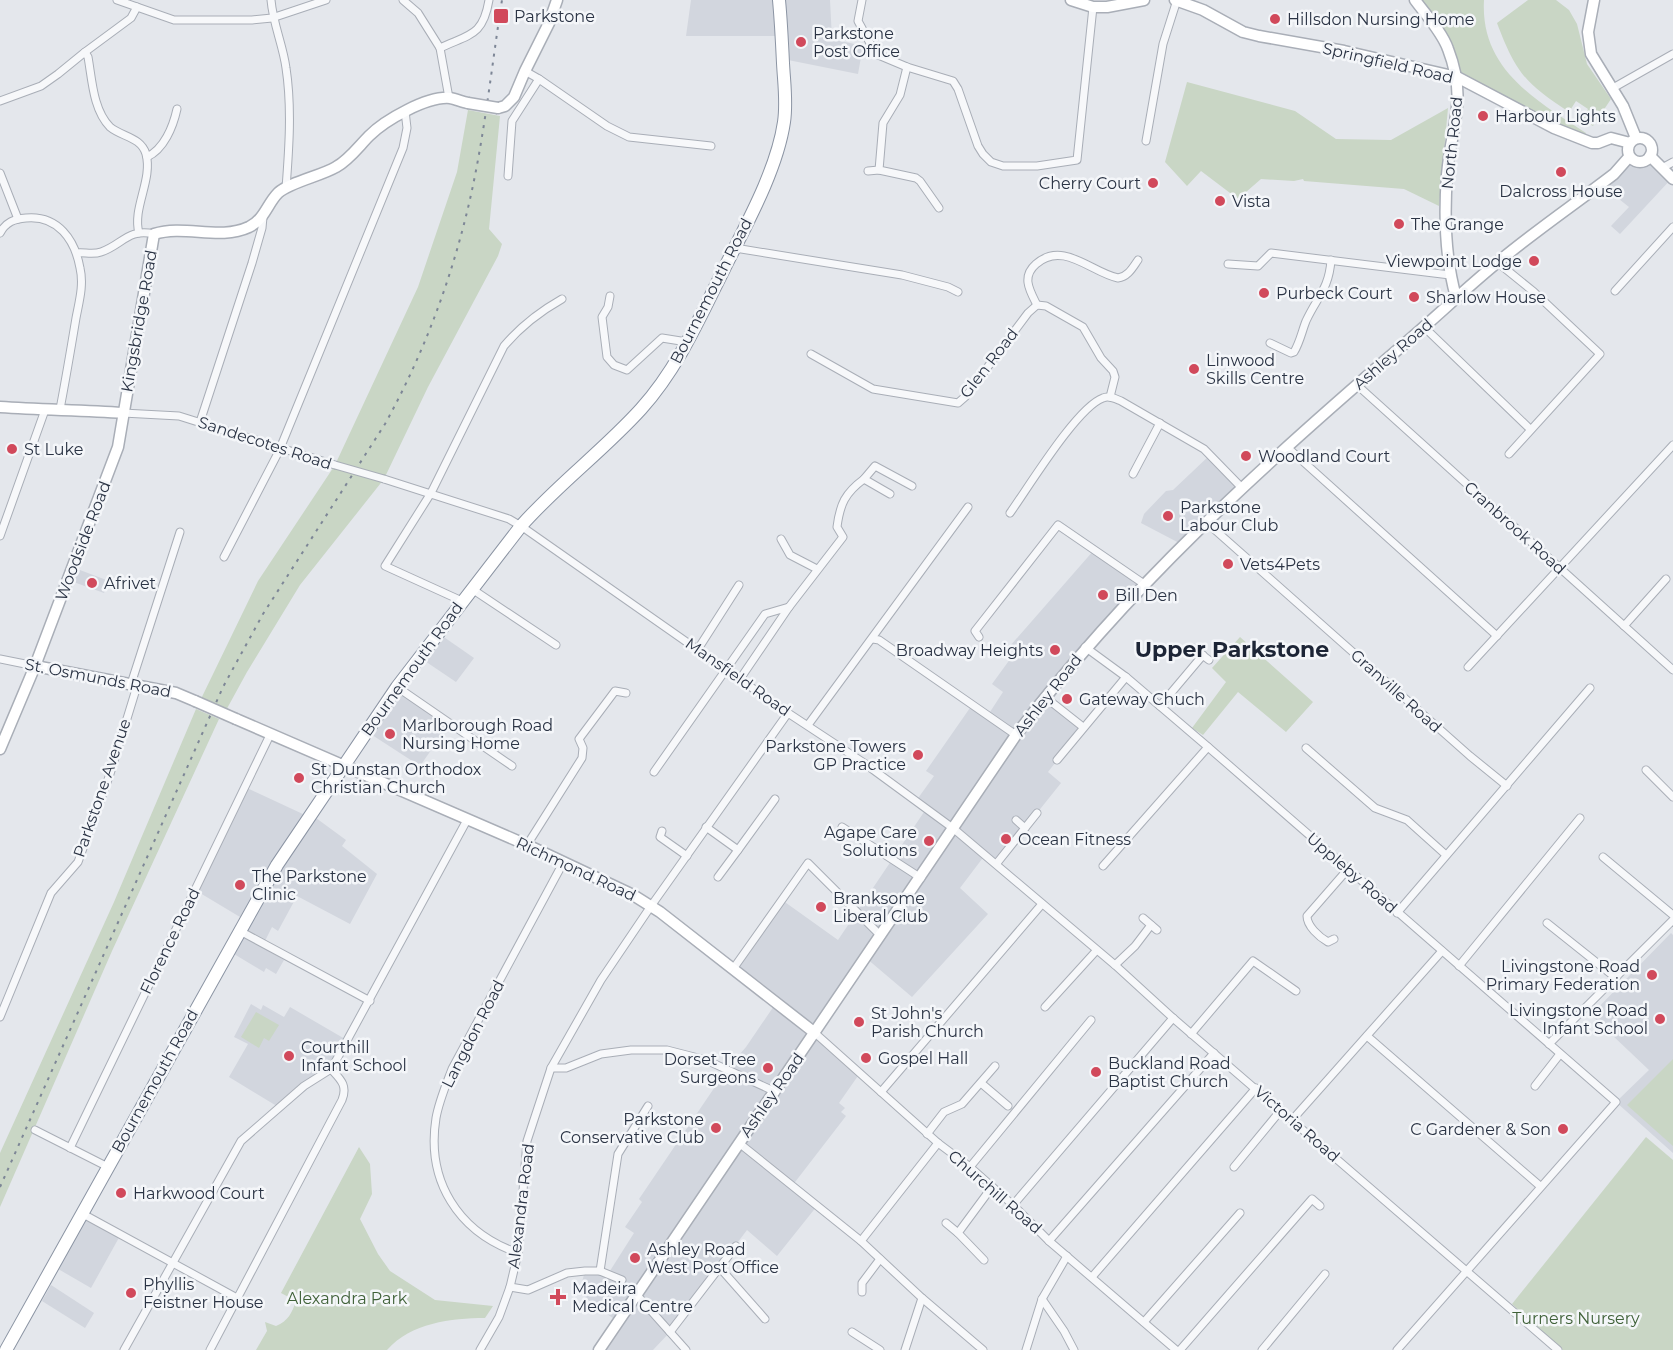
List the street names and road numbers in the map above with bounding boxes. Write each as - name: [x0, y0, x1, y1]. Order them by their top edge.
- street label: Springfield Road: [1321, 39, 1455, 87]
- street label: North Road: [1438, 96, 1466, 190]
- street label: Bournemouth Road: [666, 215, 756, 367]
- street label: Kingsbridge Road: [117, 248, 161, 394]
- street label: Ashley Road: [1350, 314, 1436, 394]
- street label: Glen Road: [956, 324, 1022, 402]
- street label: Sandecotes Road: [196, 412, 334, 474]
- street label: Cranbrook Road: [1460, 477, 1570, 579]
- street label: Woodside Road: [51, 479, 115, 603]
- street label: Bournemouth Road: [357, 598, 467, 740]
- street label: Mansfield Road: [682, 634, 794, 720]
- street label: Granville Road: [1347, 645, 1445, 737]
- street label: Ashley Road: [1010, 650, 1086, 740]
- street label: St. Osmunds Road: [23, 655, 173, 701]
- street label: Parkstone Avenue: [69, 716, 135, 860]
- street label: Uppleby Road: [1303, 829, 1401, 917]
- street label: Richmond Road: [513, 833, 639, 905]
- street label: Florence Road: [136, 885, 204, 997]
- street label: Langdon Road: [438, 977, 508, 1091]
- street label: Bournemouth Road: [108, 1006, 202, 1156]
- street label: Ashley Road: [736, 1049, 808, 1141]
- street label: Victoria Road: [1251, 1082, 1343, 1166]
- street label: Alexandra Road: [504, 1142, 538, 1270]
- street label: Churchill Road: [944, 1146, 1046, 1238]

